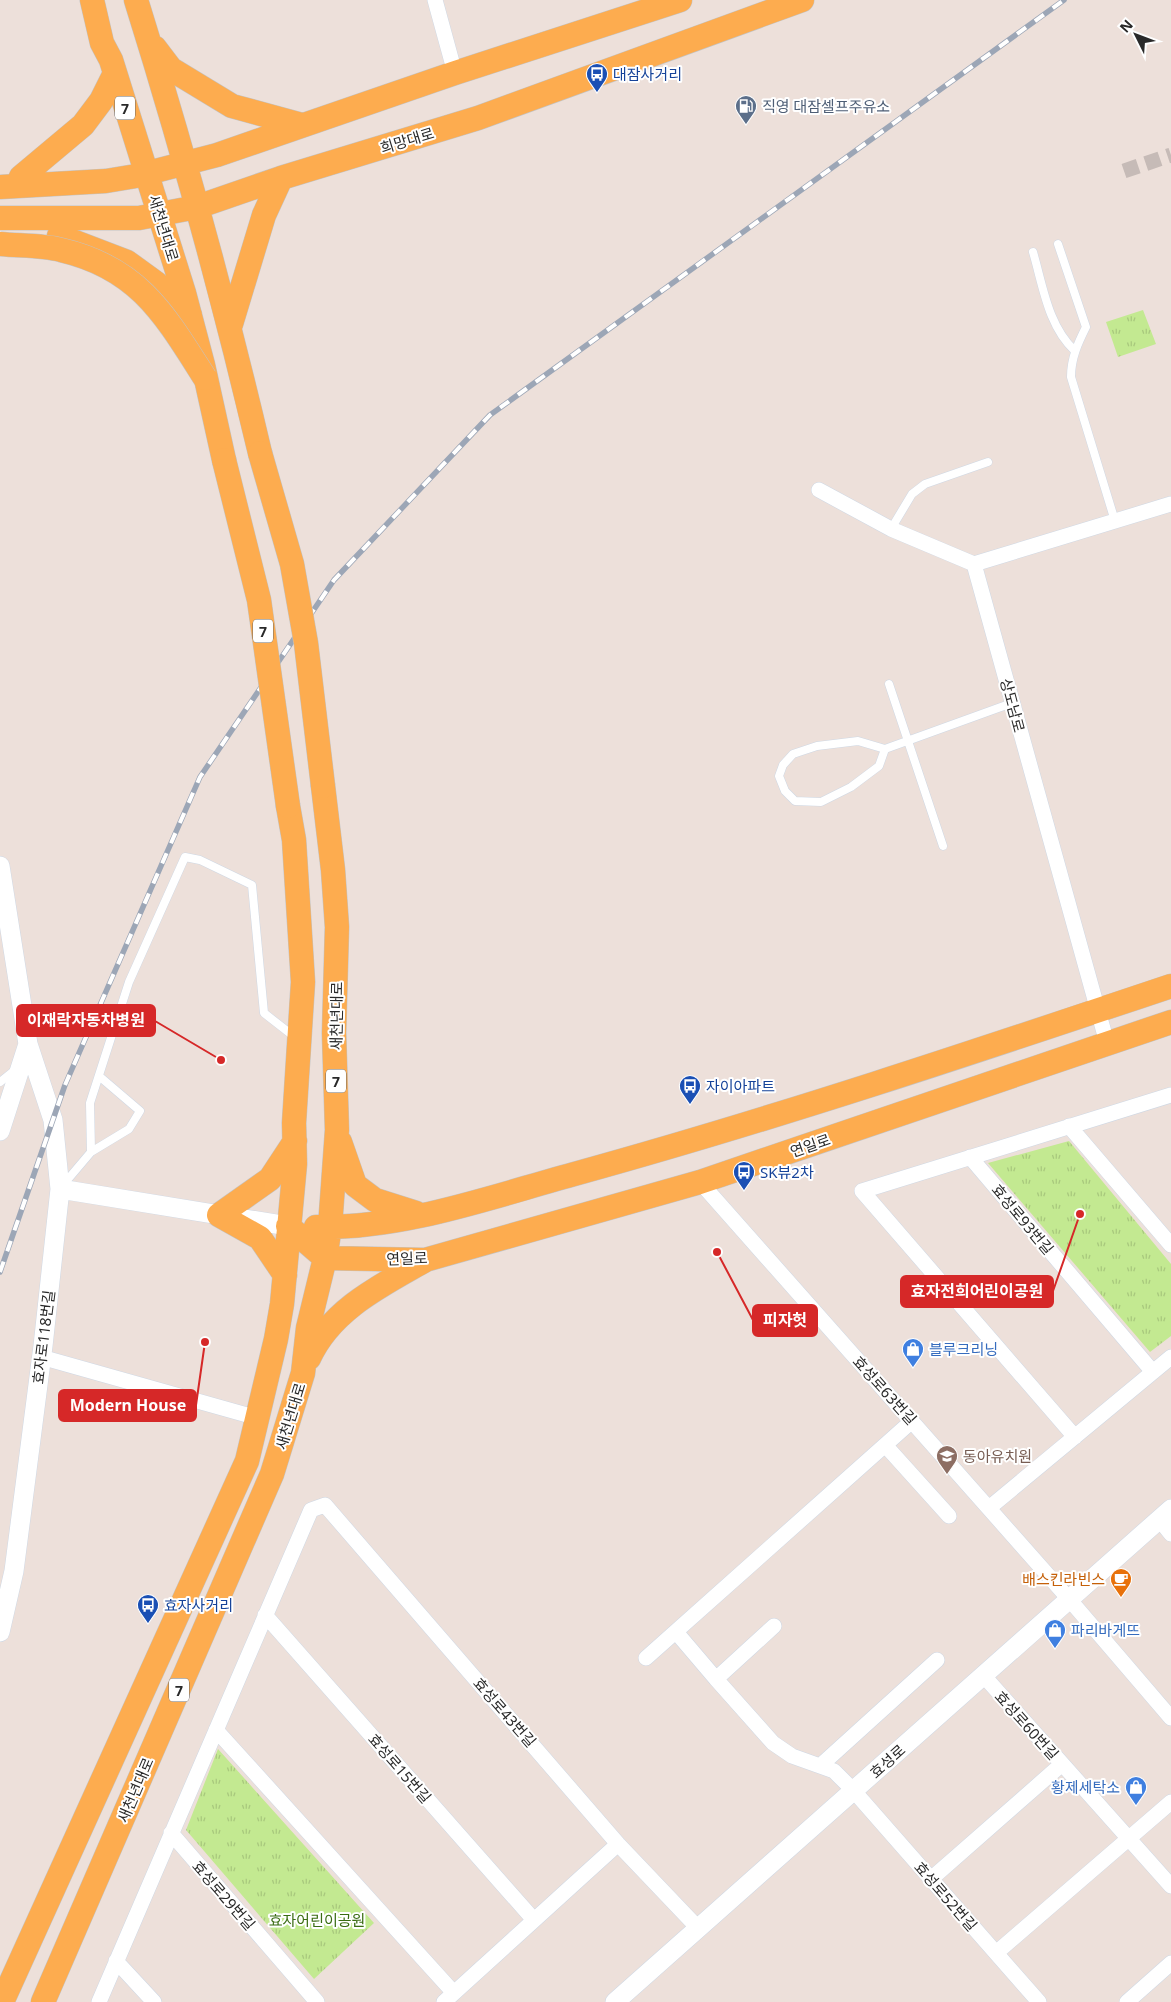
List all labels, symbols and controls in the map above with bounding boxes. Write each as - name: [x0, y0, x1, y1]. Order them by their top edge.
- north arrow: [1111, 10, 1161, 60]
- text: N: [1115, 15, 1137, 37]
- bus stop icon: 대잠사거리: [585, 62, 609, 93]
- place label: 대잠사거리: [613, 64, 682, 84]
- fuel station icon: 직영 대잠셀프주유소: [734, 94, 758, 125]
- road number: 7: [115, 96, 135, 120]
- place label: 직영 대잠셀프주유소: [762, 96, 890, 116]
- street label: 희망대로: [378, 122, 436, 158]
- street label: 새천년대로: [144, 192, 184, 264]
- road number: 7: [253, 620, 273, 642]
- street label: 상도남로: [996, 676, 1030, 734]
- street label: 새천년대로: [325, 981, 347, 1051]
- callout: 이재락자동차병원: [17, 1005, 155, 1036]
- text: 이재락자동차병원: [27, 1009, 145, 1031]
- road number: 7: [326, 1070, 346, 1092]
- bus stop icon: 자이아파트: [678, 1074, 702, 1105]
- place label: 자이아파트: [706, 1076, 775, 1096]
- street label: 연일로: [787, 1129, 833, 1161]
- bus stop icon: SK뷰2차: [732, 1160, 756, 1191]
- place label: SK뷰2차: [760, 1162, 814, 1182]
- street label: 효성로93번길: [988, 1180, 1058, 1258]
- street label: 연일로: [386, 1247, 428, 1269]
- callout: 효자전희어린이공원: [901, 1276, 1053, 1307]
- text: 효자전희어린이공원: [911, 1280, 1043, 1302]
- street label: 효자로118번길: [27, 1289, 59, 1385]
- callout: 피자헛: [753, 1305, 817, 1336]
- text: 피자헛: [763, 1309, 807, 1331]
- shop icon: 블루크리닝: [901, 1337, 925, 1368]
- place label: 블루크리닝: [929, 1339, 998, 1359]
- street label: 효성로63번길: [849, 1351, 921, 1429]
- street label: 새천년대로: [270, 1380, 310, 1452]
- callout: Modern House: [59, 1390, 196, 1421]
- text: Modern House: [70, 1394, 186, 1416]
- school or university icon: 동아유치원: [935, 1444, 959, 1475]
- place label: 동아유치원: [963, 1446, 1032, 1466]
- cafe icon: 배스킨라빈스: [1109, 1567, 1133, 1598]
- place label: 배스킨라빈스: [1022, 1569, 1105, 1589]
- bus stop icon: 효자사거리: [136, 1593, 160, 1624]
- place label: 효자사거리: [164, 1595, 233, 1615]
- shop icon: 파리바게뜨: [1043, 1618, 1067, 1649]
- place label: 파리바게뜨: [1071, 1620, 1140, 1640]
- street label: 효성로43번길: [469, 1673, 541, 1751]
- road number: 7: [169, 1678, 189, 1702]
- street label: 효성로60번길: [991, 1686, 1063, 1764]
- street label: 효성로15번길: [364, 1729, 436, 1807]
- street label: 효성로: [865, 1740, 909, 1782]
- street label: 새천년대로: [112, 1754, 158, 1826]
- shop icon: 황제세탁소: [1124, 1775, 1148, 1806]
- place label: 황제세탁소: [1051, 1777, 1120, 1797]
- street label: 효성로29번길: [188, 1856, 260, 1934]
- street label: 효성로52번길: [910, 1857, 982, 1935]
- park label: 효자어린이공원: [269, 1910, 365, 1930]

